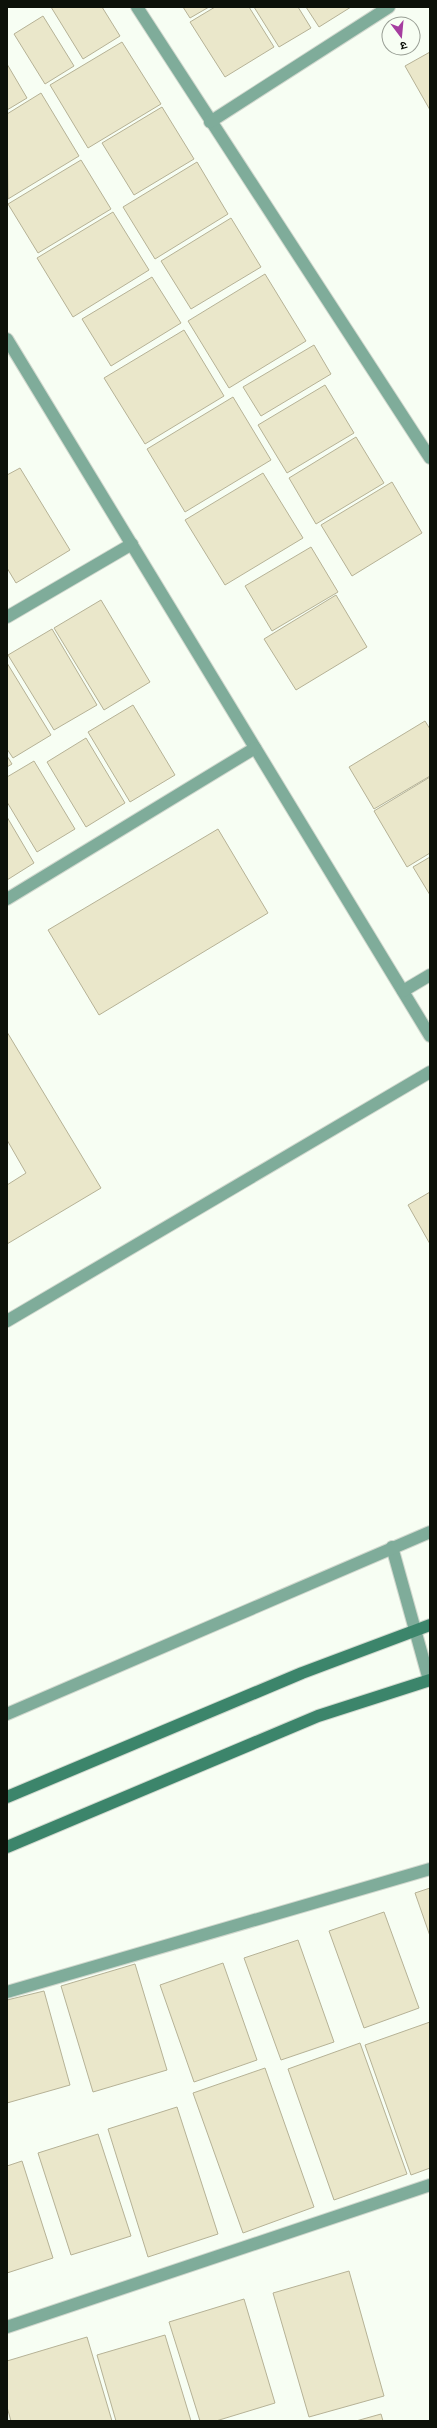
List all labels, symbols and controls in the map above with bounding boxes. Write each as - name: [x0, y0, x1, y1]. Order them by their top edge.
- north arrow: [381, 16, 421, 56]
- text: उ: [398, 38, 409, 53]

